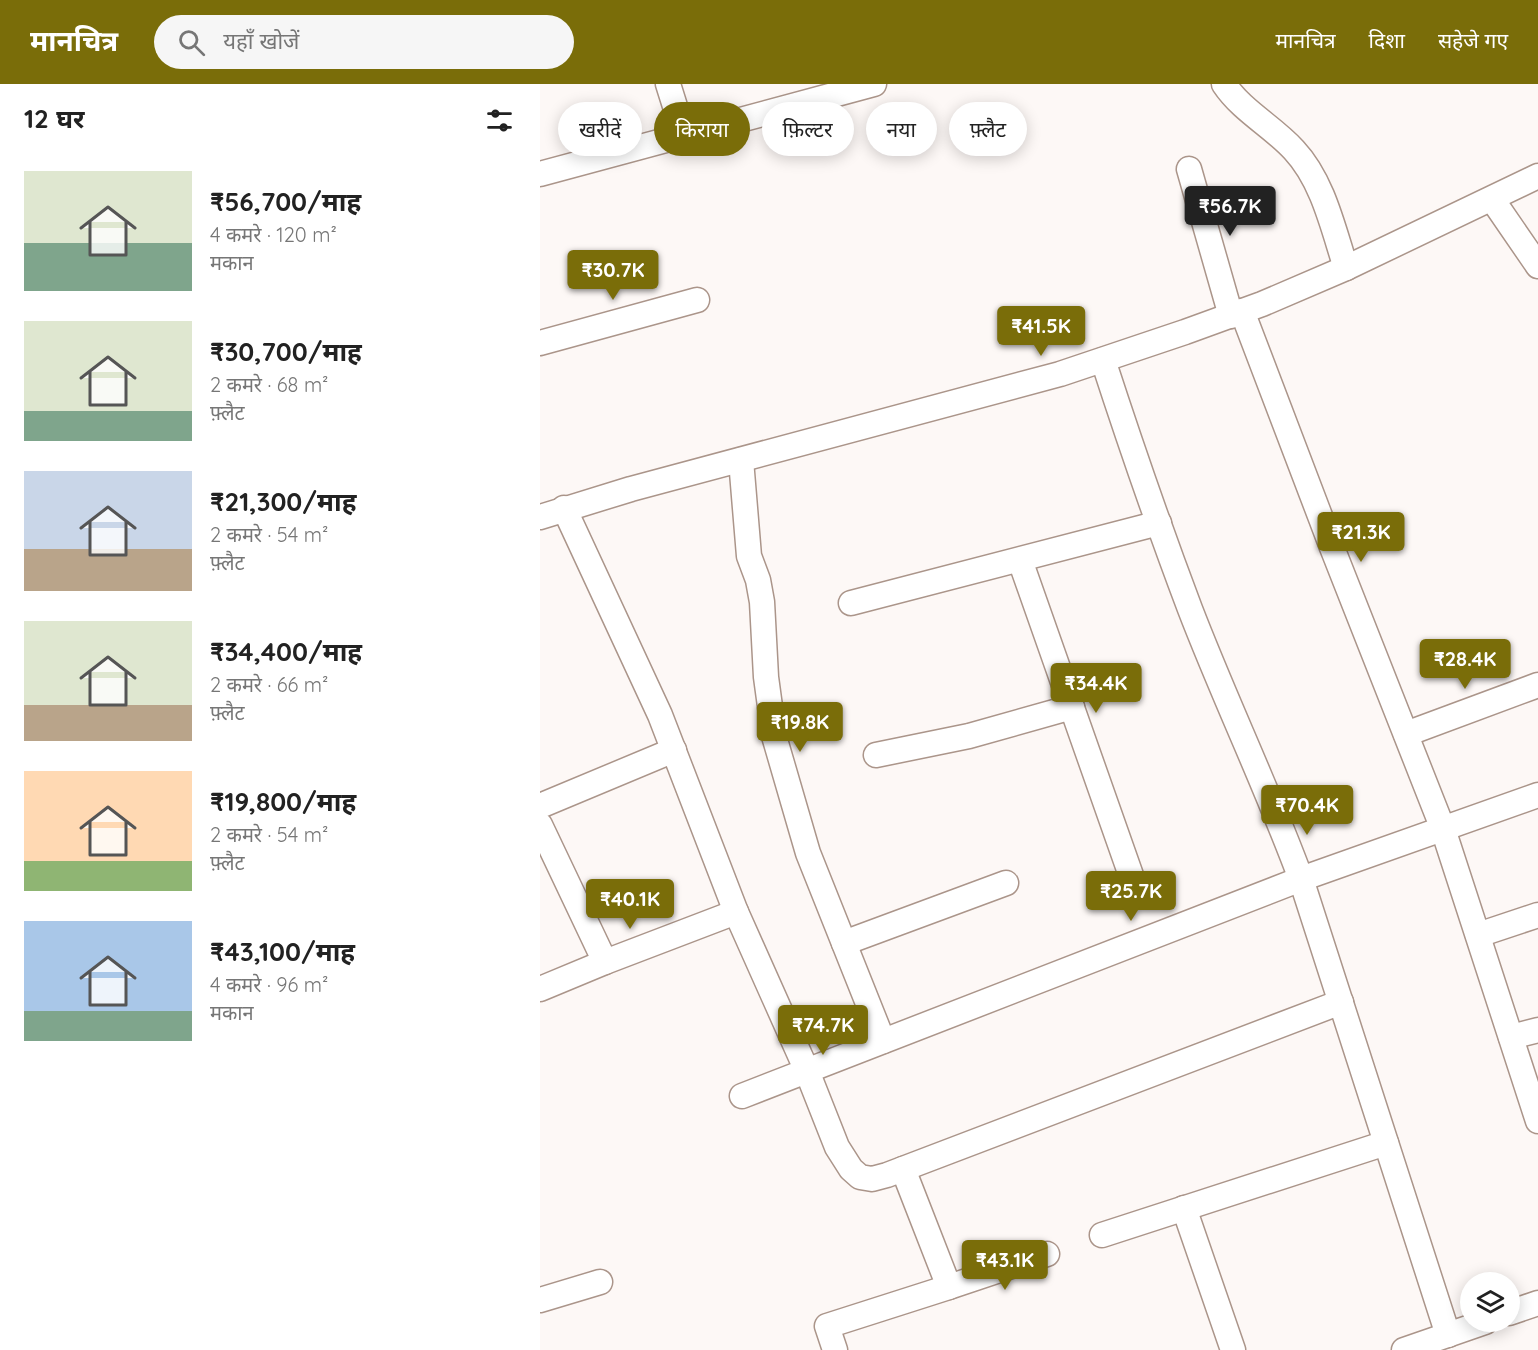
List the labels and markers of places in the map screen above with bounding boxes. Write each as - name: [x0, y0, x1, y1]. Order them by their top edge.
- pin: ₹56.7K: [1181, 186, 1279, 237]
- pin: ₹30.7K: [564, 250, 662, 301]
- pin: ₹41.5K: [992, 306, 1090, 357]
- pin: ₹21.3K: [1312, 512, 1410, 563]
- pin: ₹28.4K: [1416, 639, 1514, 690]
- pin: ₹34.4K: [1047, 663, 1145, 714]
- pin: ₹19.8K: [751, 702, 849, 753]
- pin: ₹70.4K: [1258, 785, 1356, 836]
- pin: ₹25.7K: [1082, 871, 1180, 922]
- pin: ₹40.1K: [581, 879, 679, 930]
- pin: ₹74.7K: [774, 1005, 872, 1056]
- pin: ₹43.1K: [956, 1240, 1054, 1291]

